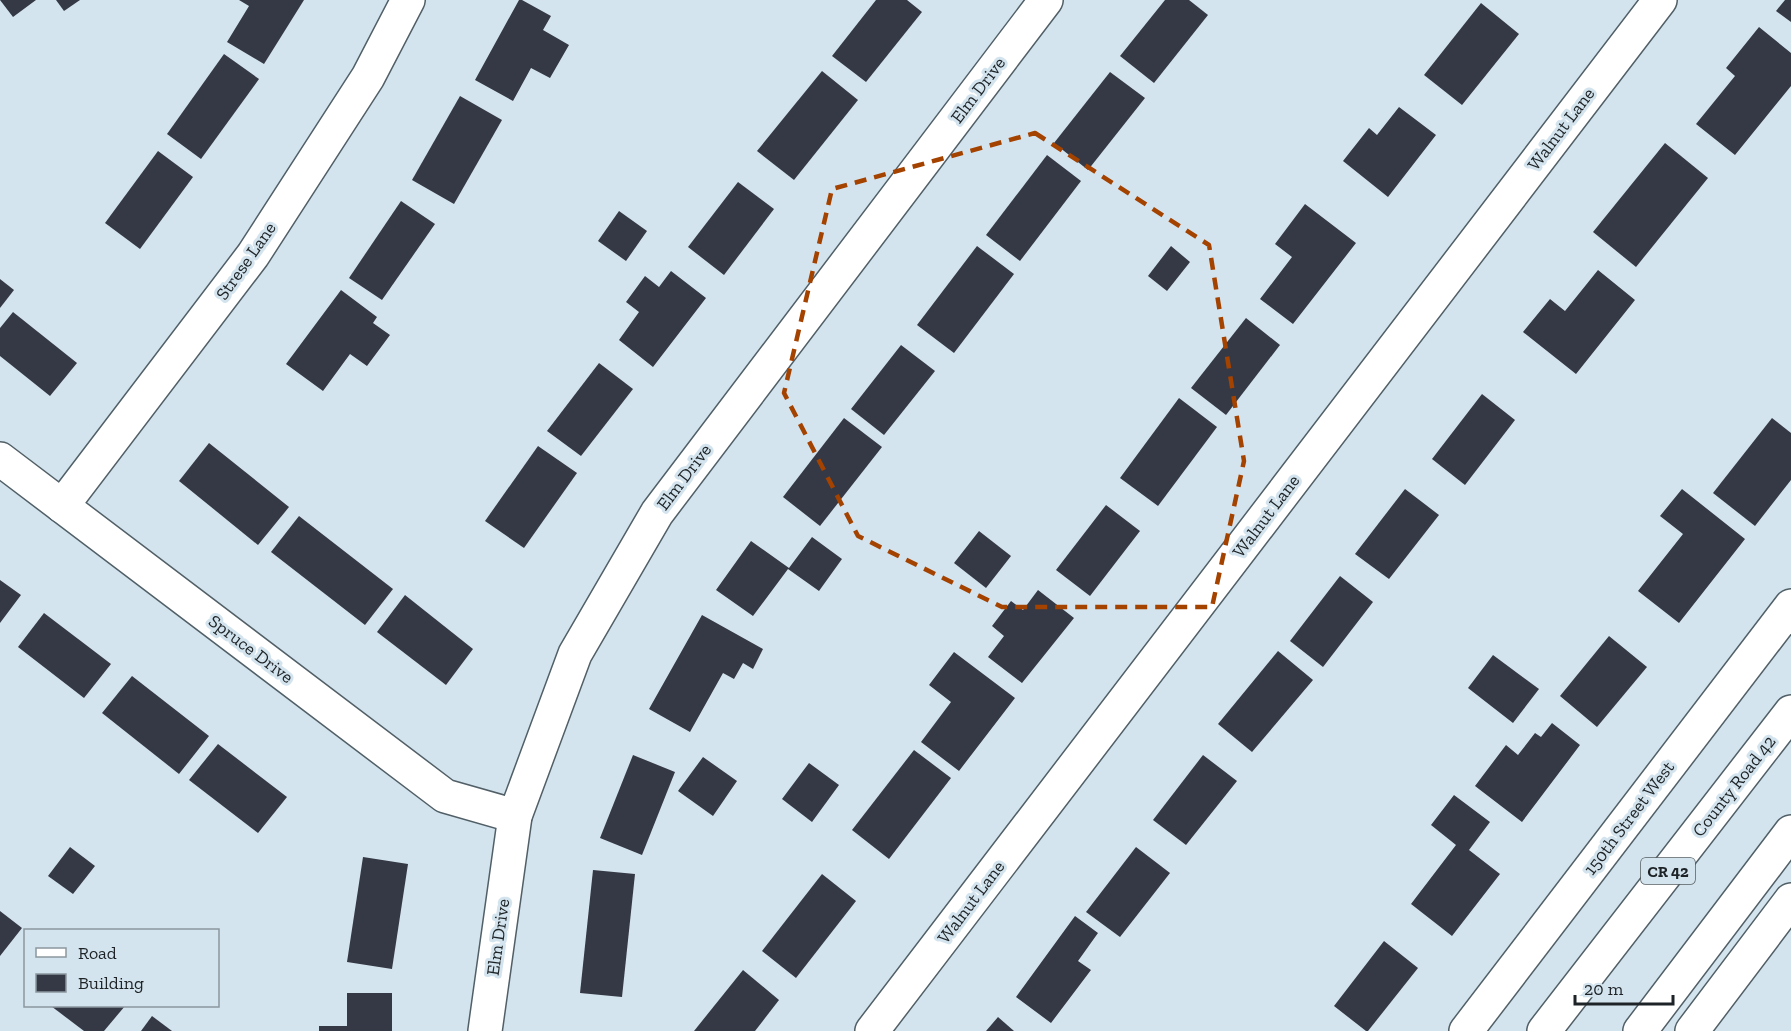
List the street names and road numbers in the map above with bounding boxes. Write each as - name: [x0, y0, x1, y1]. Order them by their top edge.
- street label: Elm Drive: [946, 52, 1010, 128]
- street label: Walnut Lane: [1523, 83, 1599, 175]
- street label: Strese Lane: [211, 218, 281, 304]
- street label: Elm Drive: [652, 439, 716, 515]
- street label: Walnut Lane: [1228, 470, 1304, 562]
- street label: Spruce Drive: [204, 610, 298, 688]
- street label: County Road 42: [1688, 731, 1780, 841]
- street label: 150th Street West: [1579, 756, 1679, 879]
- street label: Walnut Lane: [933, 856, 1009, 948]
- road number: CR 42: [1641, 858, 1695, 884]
- street label: Elm Drive: [482, 897, 514, 977]

